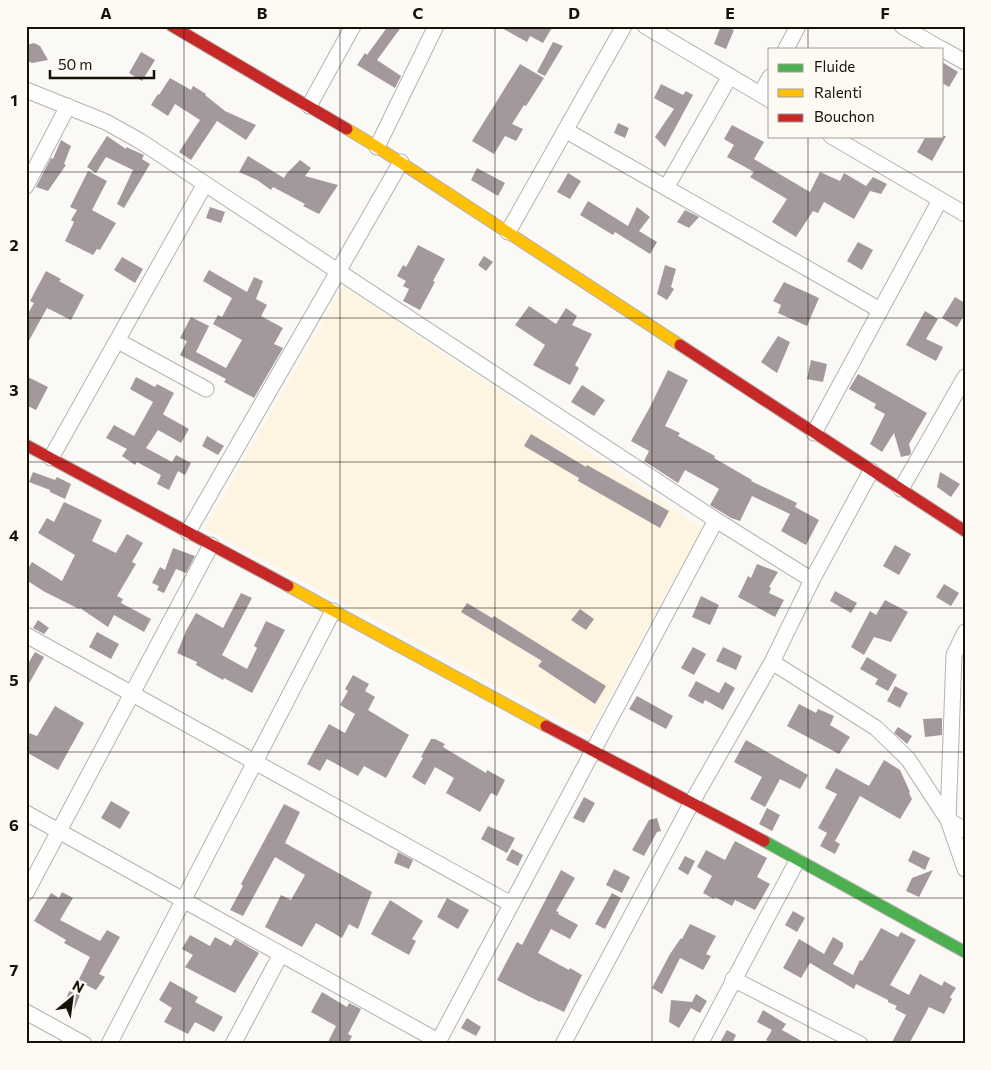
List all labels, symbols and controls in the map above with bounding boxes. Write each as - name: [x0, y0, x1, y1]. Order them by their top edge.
- text: A: [100, 3, 112, 22]
- text: B: [257, 3, 268, 22]
- text: C: [413, 3, 424, 22]
- text: D: [568, 3, 580, 22]
- text: E: [725, 3, 735, 22]
- text: F: [880, 3, 890, 22]
- scale bar: [50, 48, 154, 80]
- legend: [768, 48, 944, 138]
- text: 50 m: [58, 55, 92, 73]
- text: Fluide: [814, 57, 855, 75]
- text: Ralenti: [814, 83, 862, 101]
- text: 1: [10, 90, 18, 109]
- text: Bouchon: [814, 107, 875, 125]
- text: 2: [9, 235, 19, 254]
- text: 3: [9, 380, 19, 399]
- text: 4: [9, 525, 19, 544]
- text: 5: [9, 670, 19, 689]
- text: 6: [9, 815, 19, 834]
- text: 7: [10, 960, 19, 979]
- north arrow: [48, 972, 98, 1022]
- text: N: [70, 976, 87, 996]

